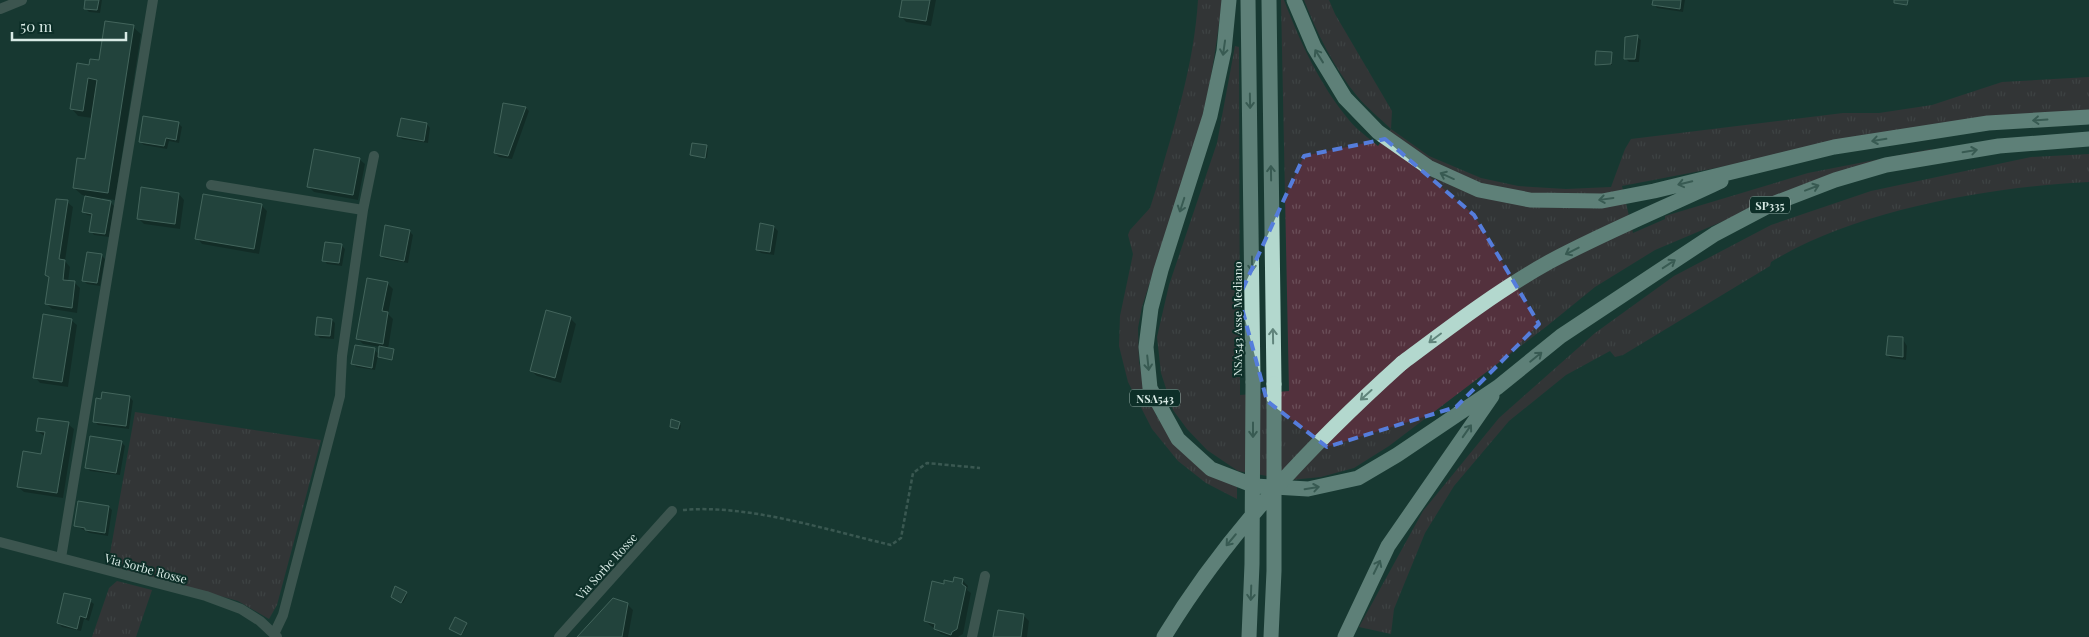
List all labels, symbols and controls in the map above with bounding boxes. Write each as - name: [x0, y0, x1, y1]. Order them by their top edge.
- scale bar: [12, 10, 126, 42]
- text: 50 m: [20, 16, 53, 36]
- one-way arrow: [1219, 40, 1229, 56]
- one-way arrow: [1314, 50, 1324, 64]
- one-way arrow: [1246, 93, 1255, 109]
- one-way arrow: [2033, 115, 2049, 124]
- one-way arrow: [1872, 135, 1888, 145]
- one-way arrow: [1962, 146, 1978, 156]
- one-way arrow: [1266, 165, 1276, 182]
- one-way arrow: [1440, 171, 1455, 181]
- one-way arrow: [1677, 179, 1693, 188]
- one-way arrow: [1805, 183, 1820, 192]
- one-way arrow: [1598, 195, 1614, 205]
- road number: SP335: [1750, 196, 1790, 214]
- one-way arrow: [1177, 197, 1187, 213]
- one-way arrow: [1564, 246, 1579, 256]
- one-way arrow: [1247, 255, 1257, 271]
- one-way arrow: [1662, 259, 1676, 269]
- street label: NSA543 Asse Mediano: [1229, 261, 1245, 377]
- one-way arrow: [1268, 328, 1278, 344]
- one-way arrow: [1429, 333, 1442, 344]
- one-way arrow: [1529, 351, 1542, 362]
- one-way arrow: [1143, 354, 1153, 370]
- road number: NSA543: [1130, 389, 1180, 406]
- one-way arrow: [1359, 390, 1372, 401]
- one-way arrow: [1248, 422, 1258, 438]
- one-way arrow: [1462, 425, 1472, 439]
- one-way arrow: [1303, 483, 1319, 493]
- street label: Via Sorbe Rosse: [571, 529, 640, 604]
- one-way arrow: [1225, 533, 1237, 546]
- street label: Via Sorbe Rosse: [102, 549, 189, 587]
- one-way arrow: [1373, 559, 1383, 574]
- one-way arrow: [1246, 584, 1256, 601]

